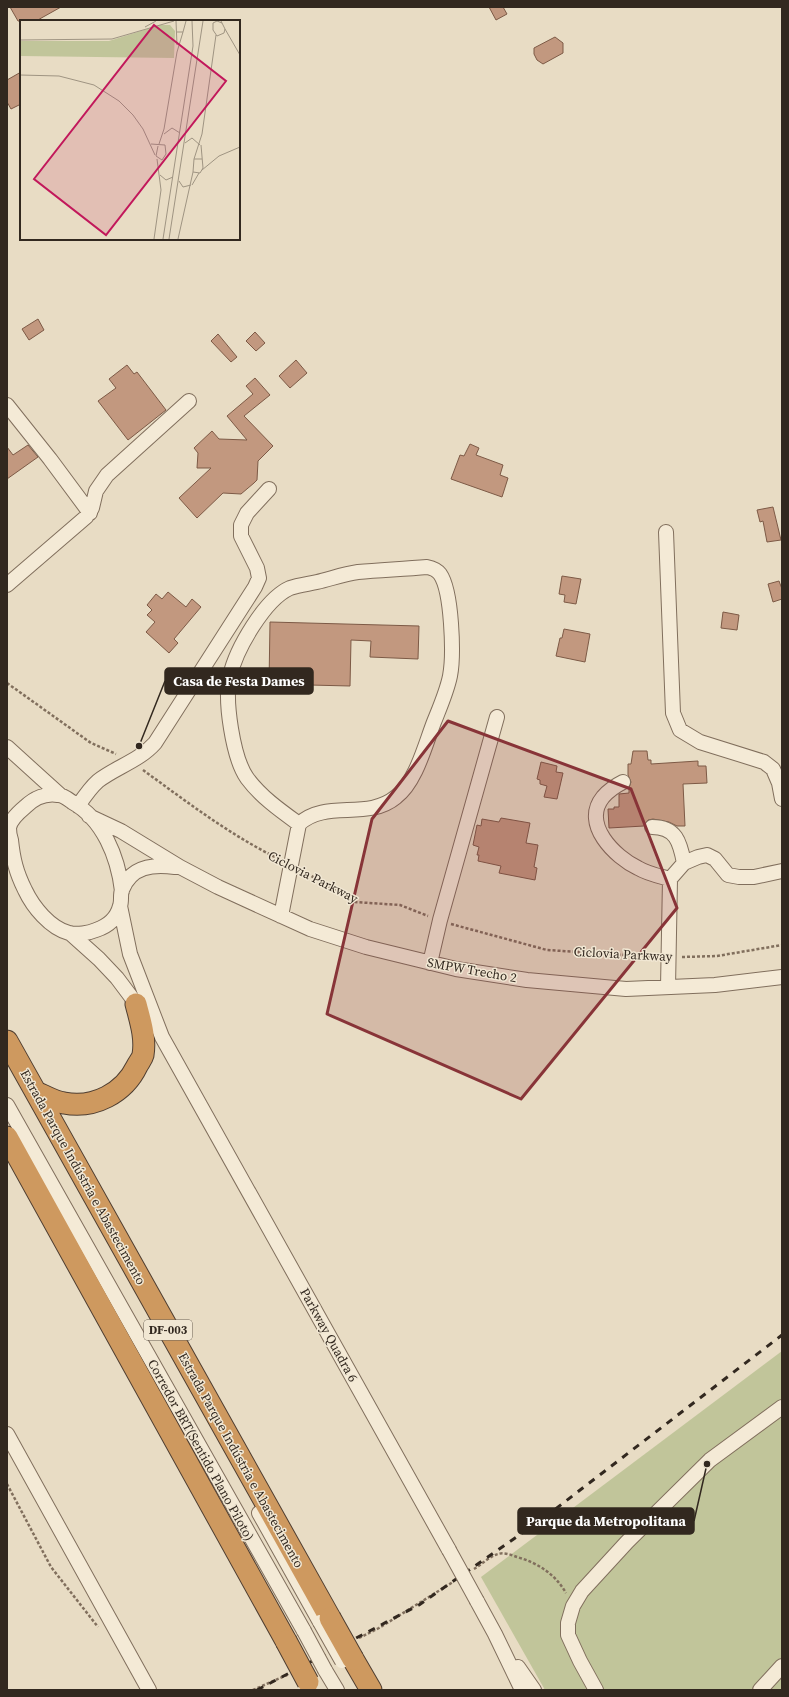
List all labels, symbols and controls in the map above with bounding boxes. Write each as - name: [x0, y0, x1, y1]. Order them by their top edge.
- inset map: [20, 20, 240, 240]
- callout: Casa de Festa Dames: [165, 668, 313, 694]
- text: Casa de Festa Dames: [173, 671, 305, 691]
- street label: Ciclovia Parkway: [265, 847, 361, 907]
- street label: Ciclovia Parkway: [573, 943, 673, 965]
- street label: SMPW Trecho 2: [426, 954, 518, 986]
- street label: Estrada Parque Indústria e Abastecimento: [17, 1066, 149, 1288]
- street label: Parkway Quadra 6: [296, 1285, 362, 1385]
- road number: DF-003: [144, 1320, 192, 1340]
- street label: Estrada Parque Indústria e Abastecimento: [175, 1349, 307, 1571]
- street label: Corredor BRT(Sentido Plano Piloto): [144, 1356, 258, 1544]
- callout: Parque da Metropolitana: [518, 1508, 694, 1534]
- text: Parque da Metropolitana: [526, 1511, 687, 1531]

